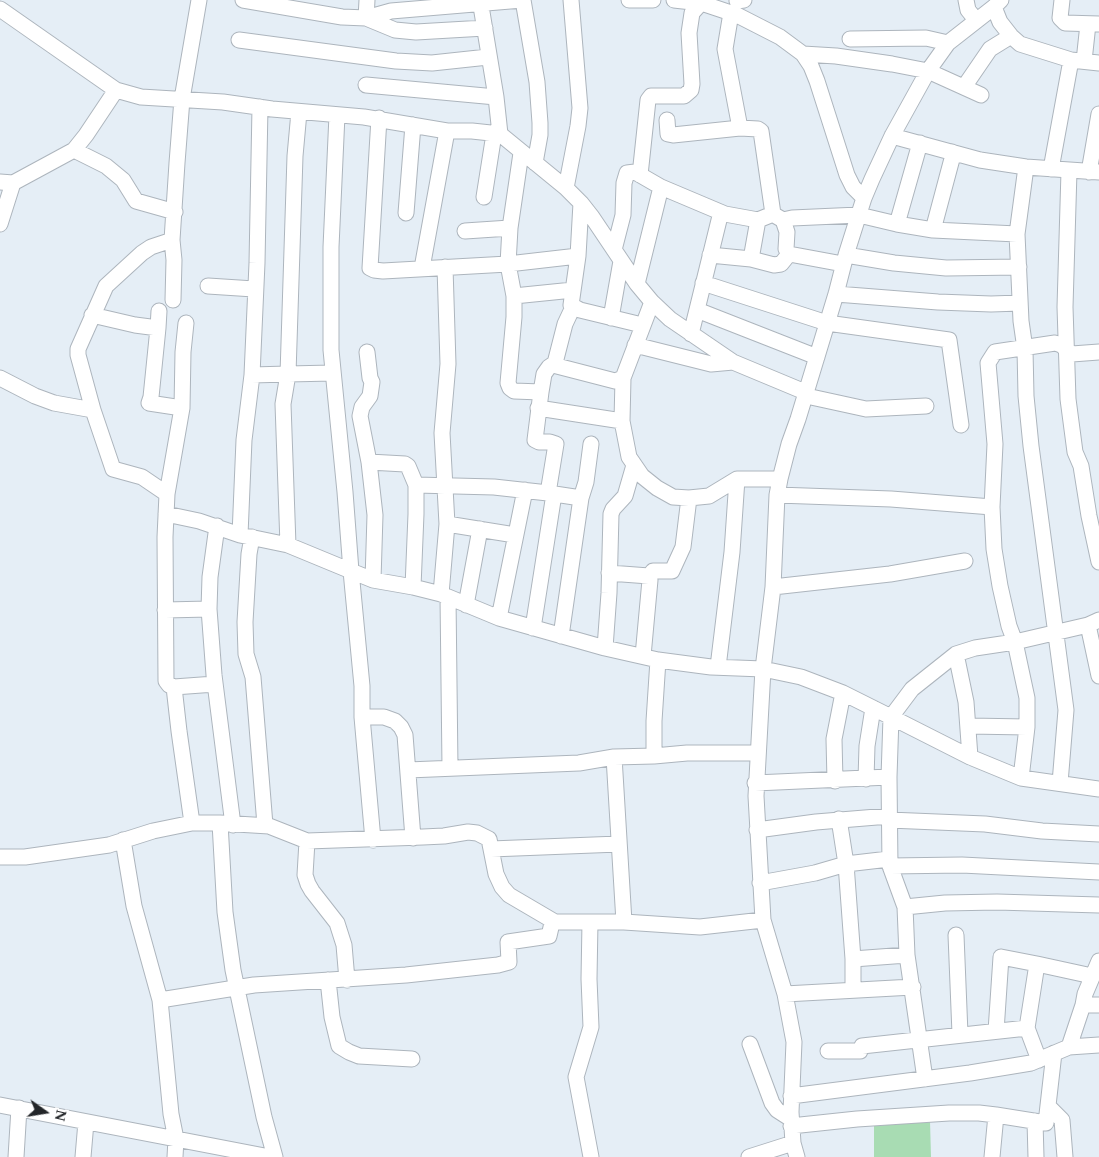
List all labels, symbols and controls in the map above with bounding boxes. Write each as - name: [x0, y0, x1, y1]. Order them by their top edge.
- north arrow: [20, 1087, 70, 1137]
- text: N: [49, 1108, 72, 1123]

